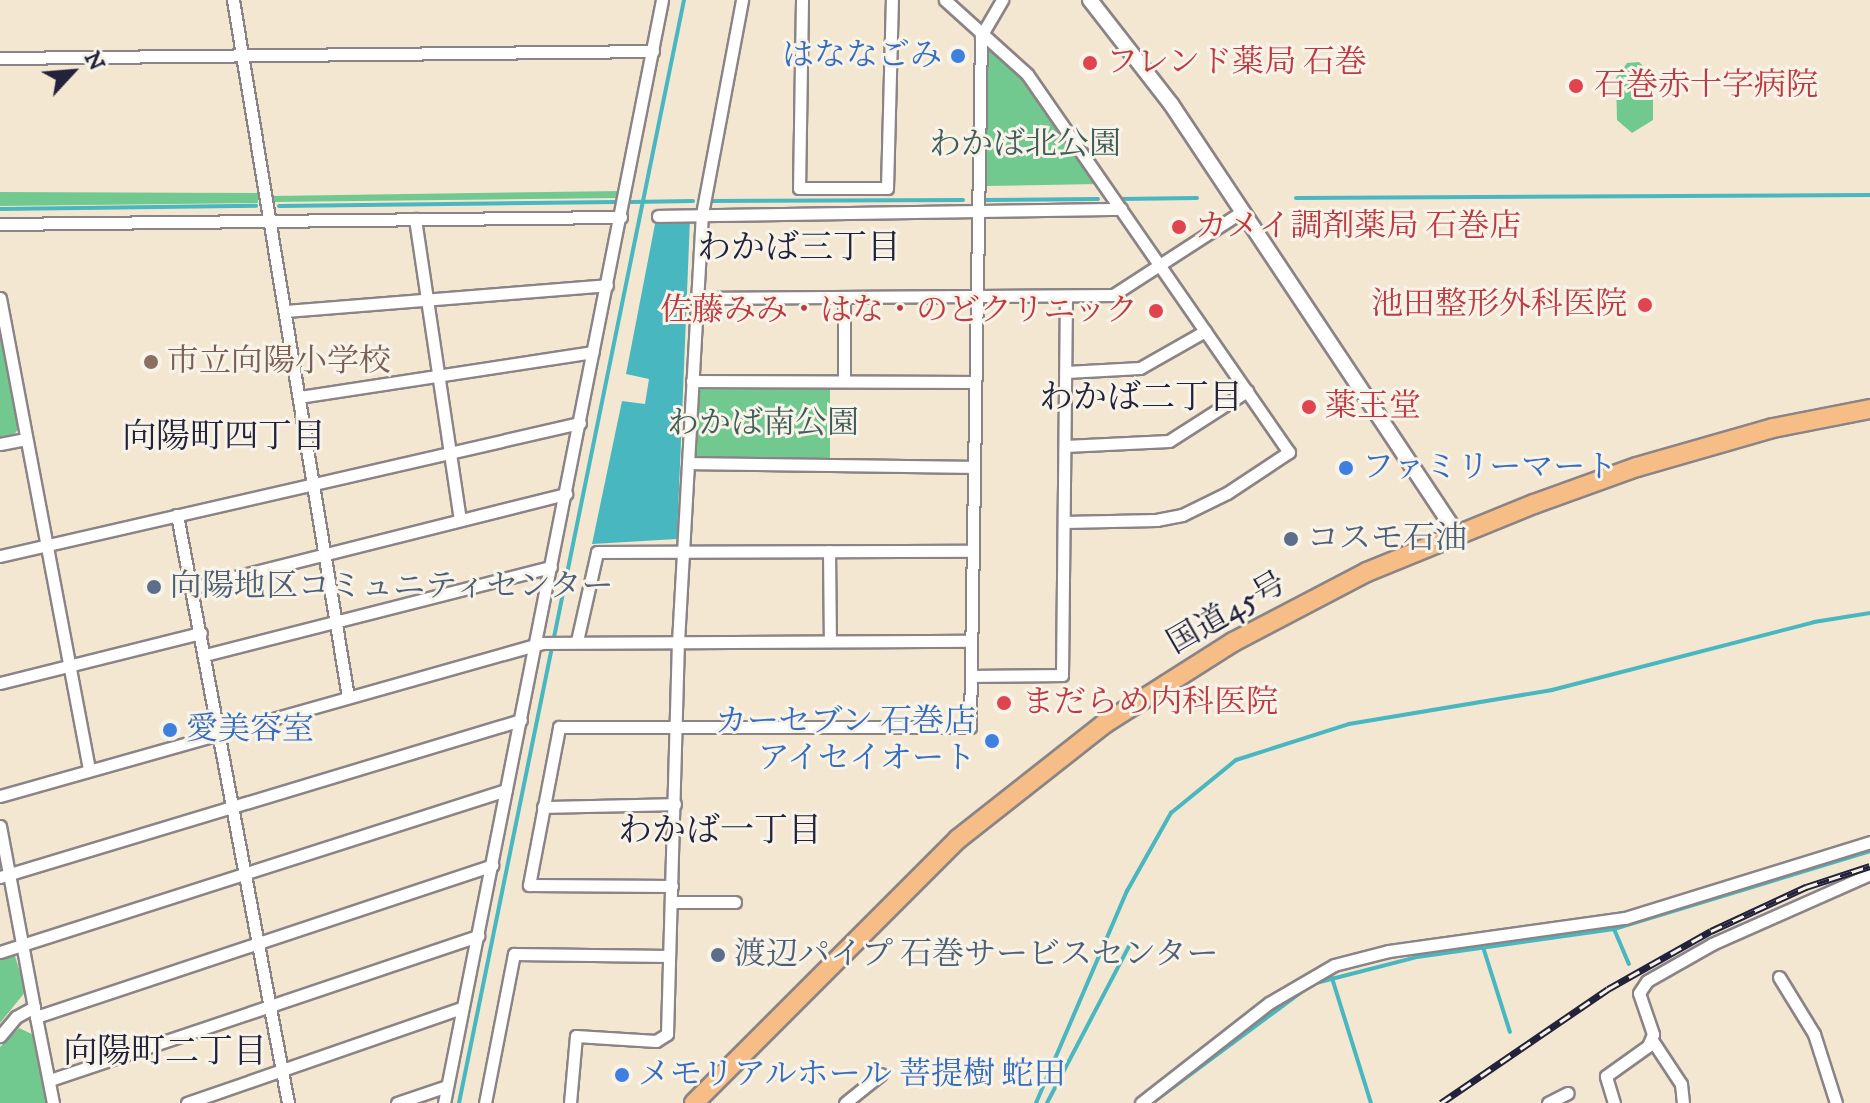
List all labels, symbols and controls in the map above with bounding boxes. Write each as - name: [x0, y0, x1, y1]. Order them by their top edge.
- north arrow: [32, 32, 112, 112]
- place label: はななごみ: [782, 37, 942, 75]
- place label: フレンド薬局 石巻: [1106, 44, 1369, 82]
- text: N: [78, 47, 110, 75]
- marker: はななごみ: [949, 47, 967, 65]
- marker: フレンド薬局 石巻: [1081, 54, 1099, 72]
- place label: 石巻赤十字病院: [1594, 67, 1818, 105]
- marker: 石巻赤十字病院: [1565, 75, 1587, 97]
- park label: わかば北公園: [929, 126, 1121, 164]
- place label: カメイ調剤薬局 石巻店: [1195, 208, 1522, 246]
- marker: カメイ調剤薬局 石巻店: [1170, 218, 1188, 236]
- district label: わかば三丁目: [697, 229, 901, 269]
- place label: 池田整形外科医院: [1371, 286, 1627, 324]
- place label: 佐藤みみ・はな・のどクリニック: [658, 292, 1138, 330]
- marker: 池田整形外科医院: [1634, 294, 1656, 316]
- marker: 佐藤みみ・はな・のどクリニック: [1145, 300, 1167, 322]
- place label: 市立向陽小学校: [167, 343, 391, 381]
- marker: 市立向陽小学校: [142, 353, 160, 371]
- district label: わかば二丁目: [1039, 379, 1243, 419]
- place label: 薬王堂: [1325, 388, 1421, 426]
- marker: 薬王堂: [1300, 398, 1318, 416]
- park label: わかば南公園: [667, 405, 859, 443]
- district label: 向陽町四丁目: [122, 418, 326, 458]
- place label: ファミリーマート: [1362, 449, 1618, 487]
- marker: ファミリーマート: [1337, 459, 1355, 477]
- place label: コスモ石油: [1307, 520, 1467, 558]
- marker: コスモ石油: [1282, 530, 1300, 548]
- street label: 国道45号: [1161, 565, 1293, 663]
- place label: 向陽地区コミュニティセンター: [170, 568, 618, 606]
- marker: 向陽地区コミュニティセンター: [145, 578, 163, 596]
- place label: まだらめ内科医院: [1022, 684, 1278, 722]
- marker: まだらめ内科医院: [993, 692, 1015, 714]
- place label: カーセブン 石巻店 アイセイオート: [713, 704, 976, 779]
- place label: 愛美容室: [186, 711, 314, 749]
- marker: 愛美容室: [161, 721, 179, 739]
- marker: カーセブン 石巻店 アイセイオート: [983, 732, 1001, 750]
- district label: わかば一丁目: [618, 812, 822, 852]
- place label: 渡辺パイプ 石巻サービスセンター: [734, 936, 1221, 974]
- marker: 渡辺パイプ 石巻サービスセンター: [709, 946, 727, 964]
- district label: 向陽町二丁目: [63, 1033, 267, 1073]
- place label: メモリアルホール 菩提樹 蛇田: [638, 1056, 1068, 1094]
- marker: メモリアルホール 菩提樹 蛇田: [613, 1066, 631, 1084]

